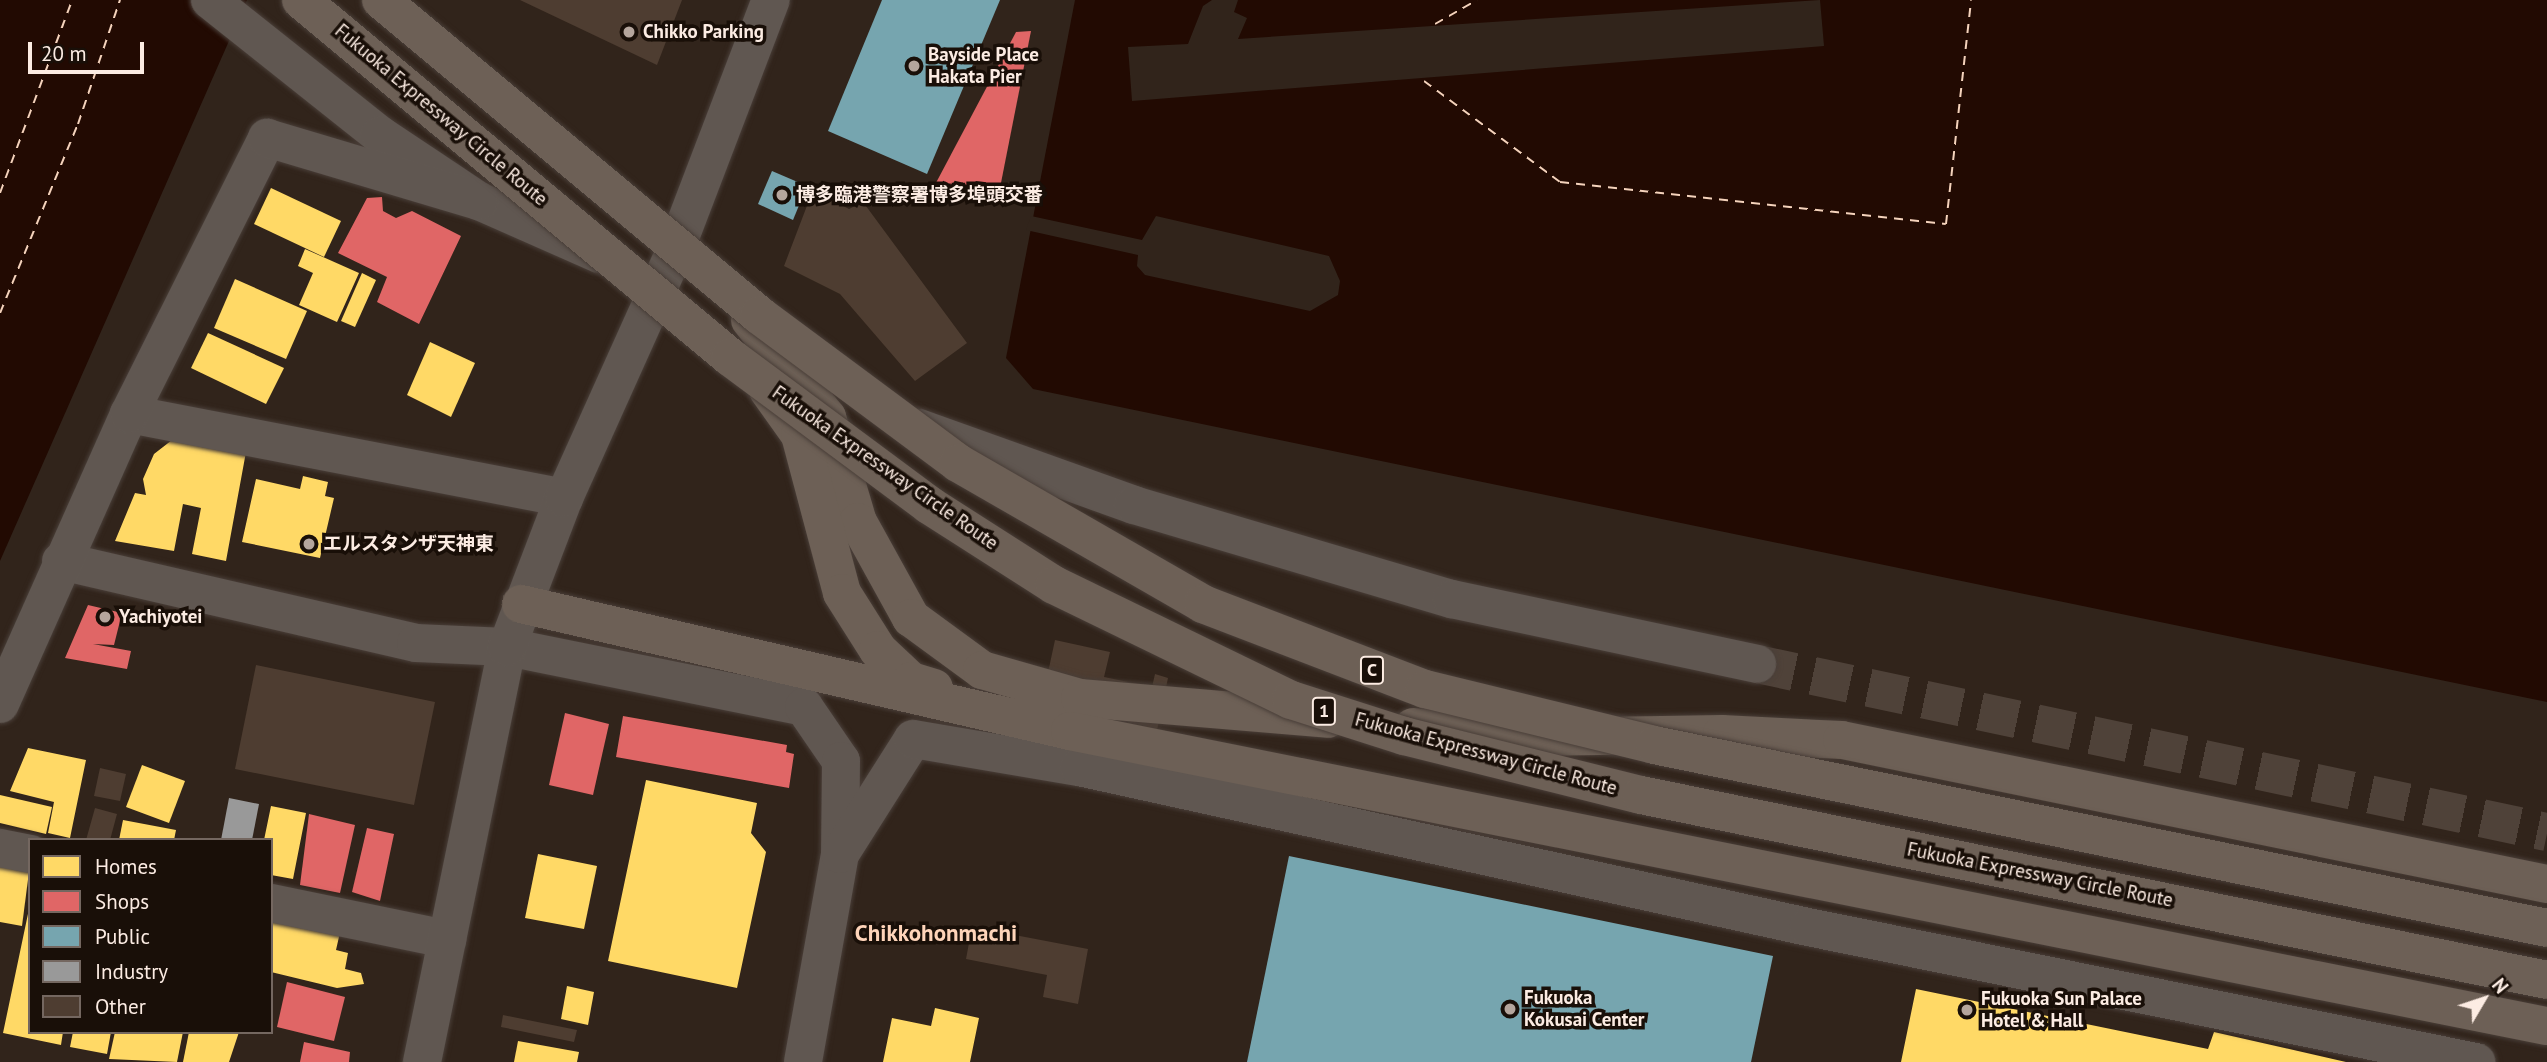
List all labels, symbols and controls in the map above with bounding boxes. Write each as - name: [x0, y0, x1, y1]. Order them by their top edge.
- street label: Fukuoka Expressway Circle Route: [330, 19, 552, 211]
- place label: Chikko Parking: [643, 21, 764, 43]
- marker: Chikko Parking: [621, 24, 637, 40]
- scale bar: [32, 28, 147, 72]
- text: 20 m: [41, 40, 87, 67]
- place label: Bayside Place Hakata Pier: [928, 44, 1039, 88]
- marker: Bayside Place Hakata Pier: [906, 58, 922, 74]
- place label: 博多臨港警察署博多埠頭交番: [796, 184, 1043, 206]
- marker: 博多臨港警察署博多埠頭交番: [774, 187, 790, 203]
- street label: Fukuoka Expressway Circle Route: [768, 381, 1002, 555]
- place label: エルスタンザ天神東: [323, 533, 494, 555]
- marker: エルスタンザ天神東: [301, 536, 317, 552]
- place label: Yachiyotei: [119, 606, 202, 628]
- marker: Yachiyotei: [97, 609, 113, 625]
- road number: C: [1360, 656, 1384, 684]
- road number: 1: [1312, 696, 1336, 726]
- street label: Fukuoka Expressway Circle Route: [1352, 708, 1620, 800]
- legend: [28, 838, 273, 1034]
- street label: Fukuoka Expressway Circle Route: [1905, 838, 2175, 912]
- text: Homes: [95, 853, 157, 880]
- text: Shops: [95, 888, 149, 915]
- district label: Chikkohonmachi: [855, 919, 1017, 947]
- text: Public: [95, 923, 150, 950]
- text: Industry: [95, 958, 168, 985]
- north arrow: [2449, 964, 2519, 1034]
- text: N: [2487, 973, 2514, 998]
- place label: Fukuoka Kokusai Center: [1524, 987, 1645, 1031]
- place label: Fukuoka Sun Palace Hotel & Hall: [1981, 988, 2142, 1032]
- text: Other: [95, 993, 146, 1020]
- marker: Fukuoka Kokusai Center: [1502, 1001, 1518, 1017]
- marker: Fukuoka Sun Palace Hotel & Hall: [1959, 1002, 1975, 1018]

